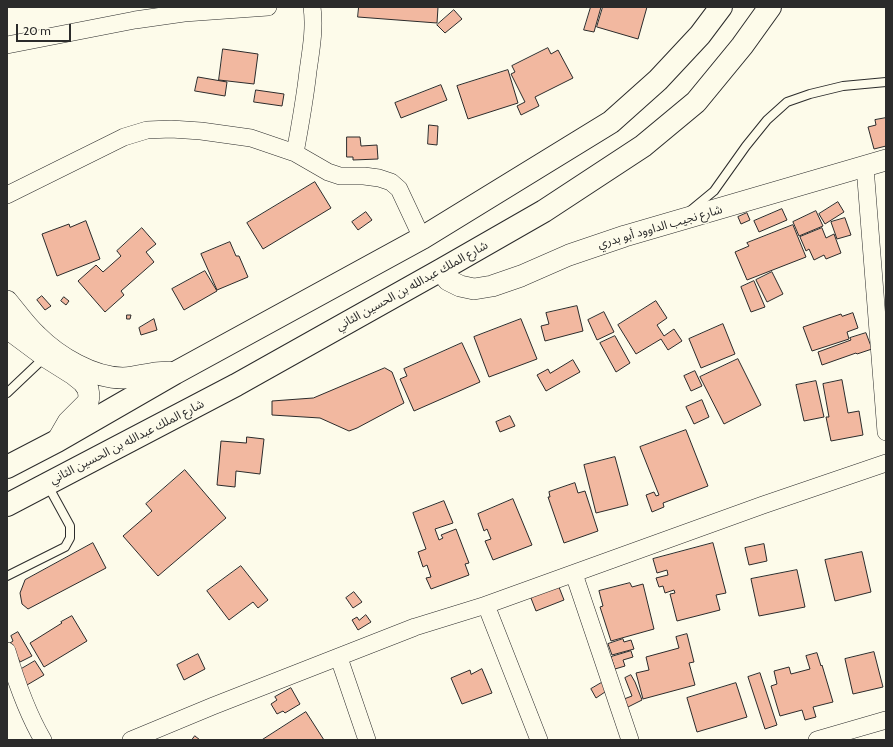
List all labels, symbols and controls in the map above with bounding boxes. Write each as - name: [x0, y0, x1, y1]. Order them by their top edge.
- scale bar: [18, 16, 73, 42]
- text: 20 m: [23, 23, 51, 38]
- street label: شارع نجيب الداوود أبو بدري: [596, 202, 724, 252]
- street label: شارع الملك عبدالله بن الحسين الثاني: [334, 238, 490, 334]
- street label: شارع الملك عبدالله بن الحسين الثاني: [47, 397, 207, 487]

